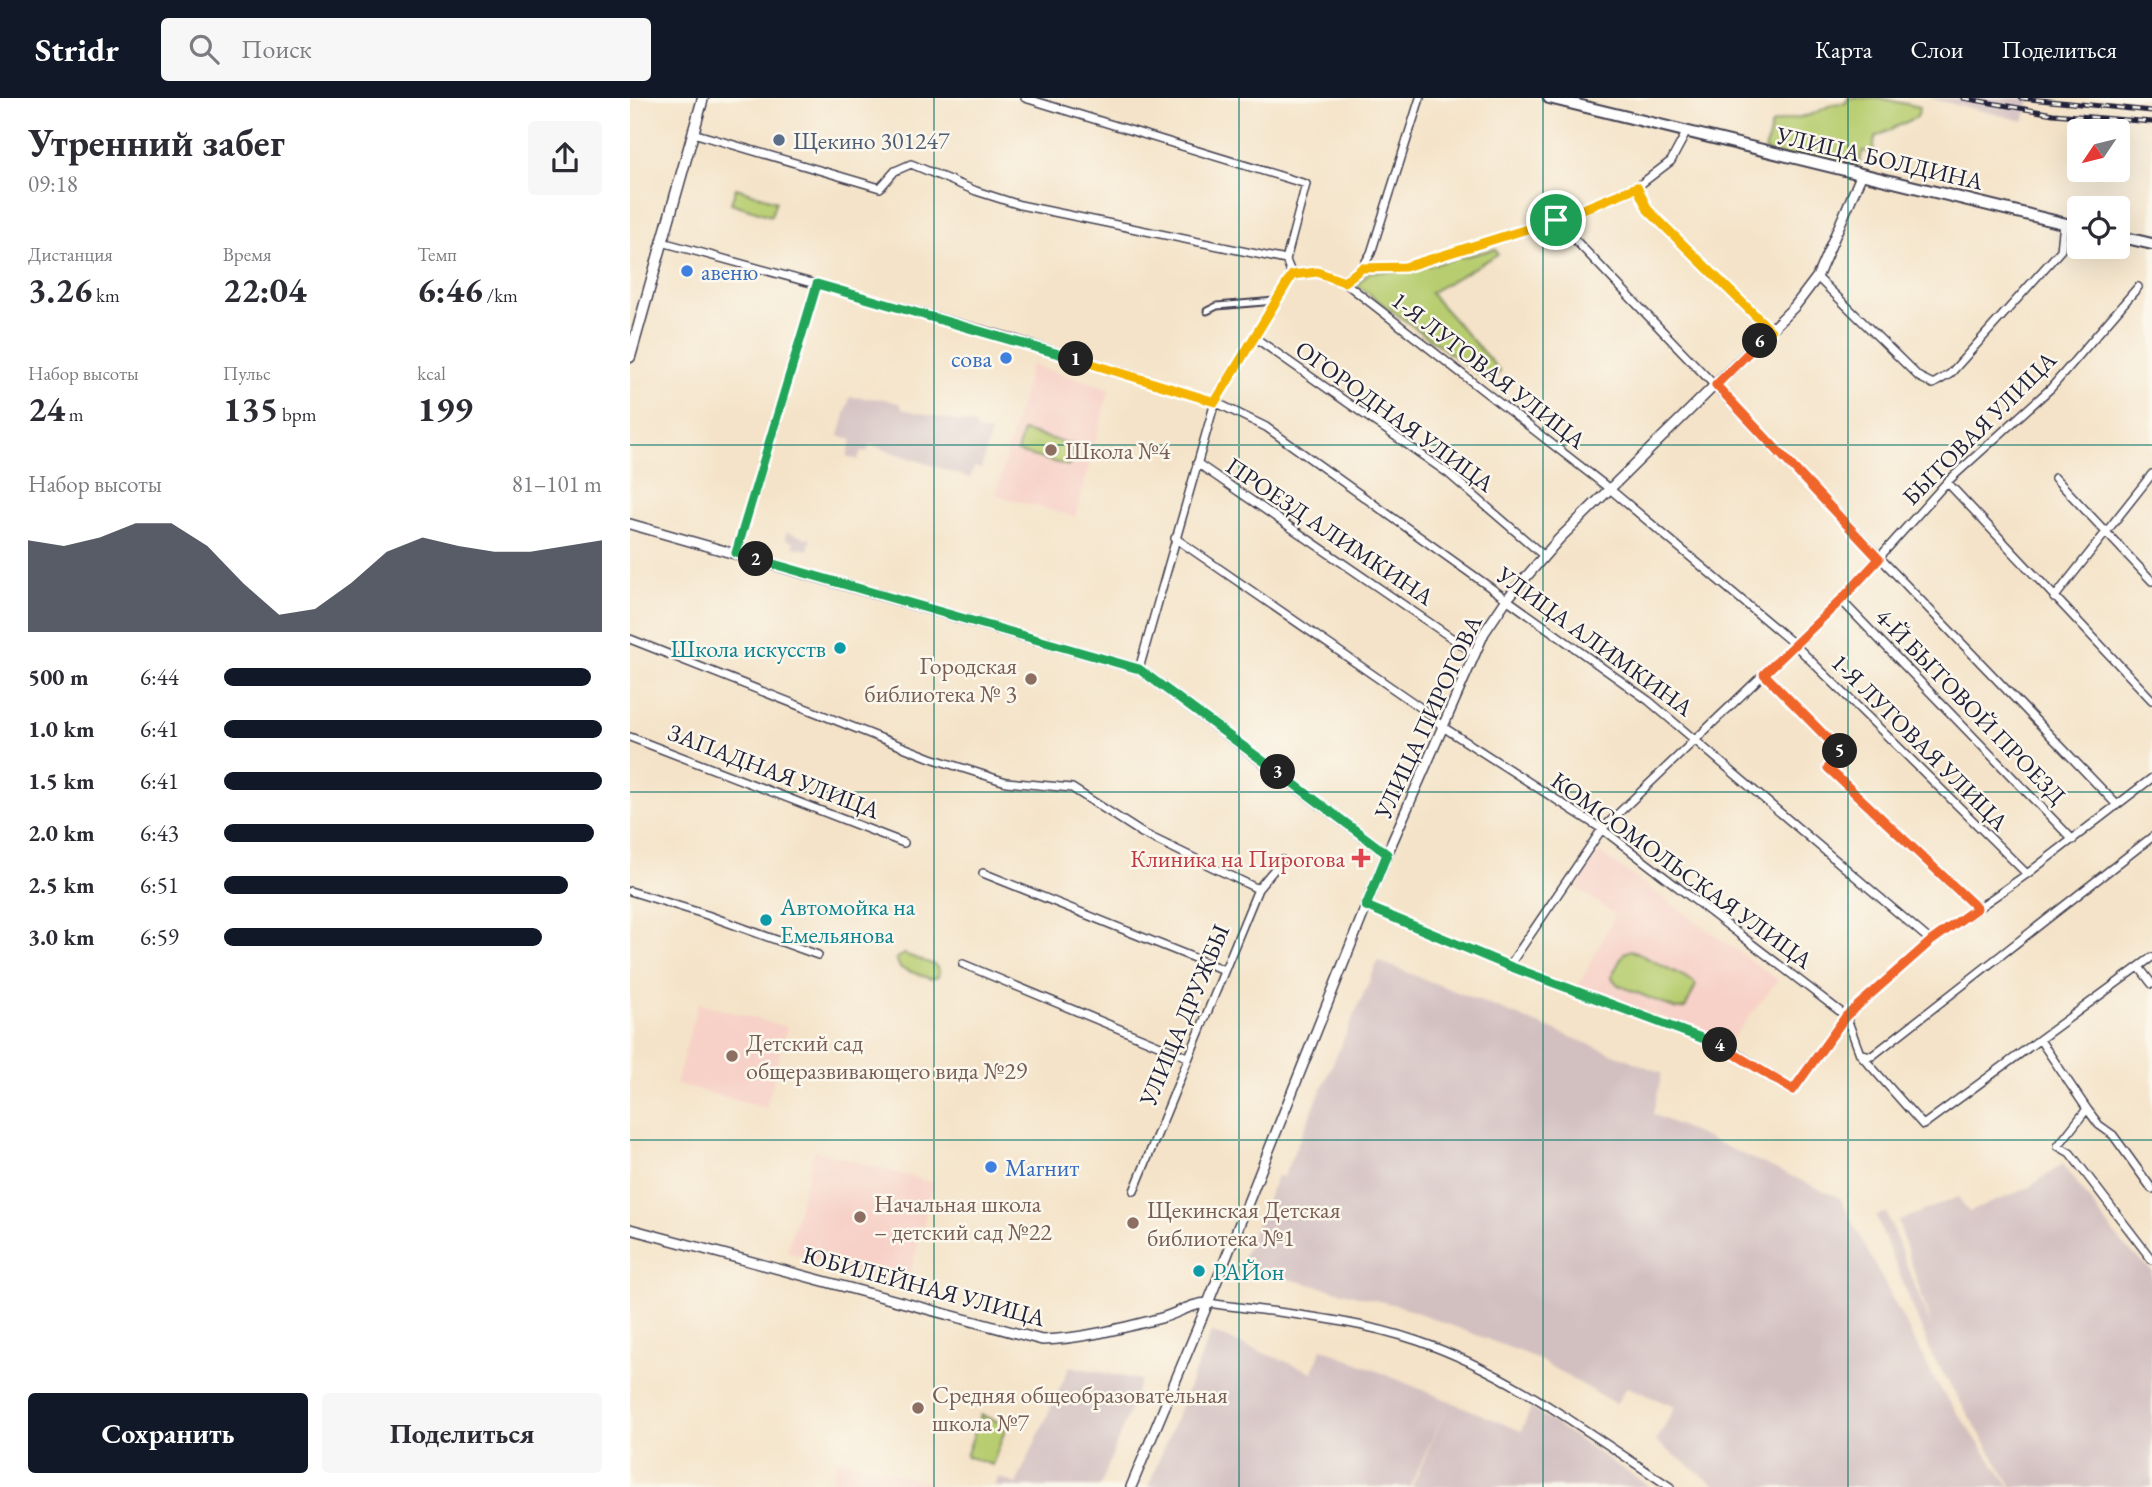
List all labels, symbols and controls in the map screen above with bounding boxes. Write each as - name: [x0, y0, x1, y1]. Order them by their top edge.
- search box: [161, 18, 651, 81]
- text: Stridr: [35, 28, 119, 71]
- icon: search: [185, 30, 223, 68]
- text: Поиск: [241, 32, 312, 66]
- text: Карта: [1815, 34, 1872, 65]
- text: Слои: [1910, 34, 1964, 65]
- text: Поделиться: [2002, 34, 2117, 65]
- text: Утренний забег: [28, 118, 285, 167]
- street label: УЛИЦА БОЛДИНА: [1773, 119, 1987, 197]
- north arrow: [2067, 119, 2130, 182]
- map controls: [2067, 119, 2130, 259]
- button: share: [528, 121, 602, 195]
- place label: Щекино 301247: [793, 125, 950, 156]
- marker: Щекино 301247: [771, 132, 787, 148]
- text: 09:18: [28, 169, 78, 199]
- pin: [1526, 190, 1586, 250]
- button: locate: [2067, 196, 2130, 259]
- icon: arrive: [1537, 201, 1575, 239]
- text: Дистанция: [28, 242, 113, 267]
- text: Время: [223, 242, 271, 267]
- text: Темп: [417, 242, 457, 267]
- place label: авеню: [701, 256, 758, 287]
- marker: авеню: [679, 263, 695, 279]
- text: 3.26: [28, 267, 92, 312]
- text: 22:04: [223, 267, 307, 312]
- text: 6:46: [417, 267, 483, 312]
- text: km: [92, 283, 120, 308]
- text: /km: [483, 283, 518, 308]
- street label: 1-Я ЛУГОВАЯ УЛИЦА: [1386, 284, 1593, 456]
- pin: 6: [1742, 324, 1778, 358]
- text: 6: [1754, 328, 1765, 353]
- street label: ОГОРОДНАЯ УЛИЦА: [1289, 333, 1501, 499]
- pin: 1: [1058, 342, 1094, 376]
- place label: сова: [951, 343, 992, 374]
- street label: БЫТОВАЯ УЛИЦА: [1895, 344, 2063, 512]
- text: 1: [1070, 346, 1081, 371]
- marker: сова: [998, 350, 1014, 366]
- text: Набор высоты: [28, 361, 139, 386]
- text: Пульс: [223, 361, 271, 386]
- text: kcal: [417, 361, 446, 386]
- text: 24: [28, 386, 65, 431]
- text: 135: [223, 386, 278, 431]
- text: 199: [417, 386, 473, 431]
- text: m: [65, 402, 84, 427]
- text: bpm: [278, 402, 316, 427]
- place label: Школа №4: [1065, 435, 1171, 466]
- marker: Школа №4: [1043, 442, 1059, 458]
- street label: ПРОЕЗД АЛИМКИНА: [1220, 450, 1440, 612]
- text: Набор высоты: [28, 469, 162, 499]
- text: 81–101 m: [512, 469, 602, 499]
- pin: 2: [738, 542, 774, 576]
- text: 2: [750, 546, 761, 571]
- street label: УЛИЦА АЛИМКИНА: [1490, 559, 1700, 723]
- street label: 4-Й БЫТОВОЙ ПРОЕЗД: [1869, 601, 2073, 811]
- street label: УЛИЦА ПИРОГОВА: [1367, 610, 1489, 825]
- place label: Школа искусств: [670, 633, 826, 664]
- marker: Школа искусств: [832, 640, 848, 656]
- street label: 1-Я ЛУГОВАЯ УЛИЦА: [1825, 647, 2016, 838]
- place label: Городская библиотека № 3: [864, 650, 1017, 709]
- text: 500 m: [28, 662, 89, 692]
- text: 6:44: [140, 662, 179, 692]
- marker: Городская библиотека № 3: [1023, 671, 1039, 687]
- text: 1.0 km: [28, 714, 95, 744]
- text: 6:41: [140, 714, 179, 744]
- street label: ЗАПАДНАЯ УЛИЦА: [664, 716, 885, 826]
- pin: 5: [1822, 734, 1858, 768]
- text: 5: [1834, 738, 1845, 763]
- pin: 3: [1260, 754, 1296, 790]
- text: 3: [1272, 759, 1283, 784]
- street label: КОМСОМОЛЬСКАЯ УЛИЦА: [1545, 765, 1819, 976]
- text: 1.5 km: [28, 766, 95, 796]
- text: 6:41: [140, 766, 179, 796]
- text: 2.0 km: [28, 818, 95, 848]
- text: 6:43: [140, 818, 179, 848]
- place label: Клиника на Пирогова: [1130, 843, 1345, 874]
- marker: Клиника на Пирогова: [1351, 848, 1371, 868]
- text: 2.5 km: [28, 870, 95, 900]
- text: 6:51: [140, 870, 179, 900]
- place label: Автомойка на Емельянова: [779, 891, 916, 950]
- marker: Автомойка на Емельянова: [758, 912, 774, 928]
- street label: УЛИЦА ДРУЖБЫ: [1131, 920, 1236, 1111]
- text: 3.0 km: [28, 922, 95, 952]
- text: 6:59: [140, 922, 179, 952]
- place label: Детский сад общеразвивающего вида №29: [746, 1027, 1028, 1086]
- pin: 4: [1702, 1028, 1738, 1062]
- text: 4: [1714, 1032, 1725, 1057]
- marker: Детский сад общеразвивающего вида №29: [724, 1048, 740, 1064]
- place label: Магнит: [1005, 1152, 1079, 1183]
- marker: Магнит: [983, 1159, 999, 1175]
- place label: Начальная школа – детский сад №22: [874, 1188, 1052, 1247]
- place label: Щекинская Детская библиотека №1: [1147, 1194, 1341, 1253]
- marker: Начальная школа – детский сад №22: [852, 1209, 868, 1225]
- marker: Щекинская Детская библиотека №1: [1125, 1215, 1141, 1231]
- street label: ЮБИЛЕЙНАЯ УЛИЦА: [799, 1239, 1049, 1333]
- place label: РАЙон: [1213, 1256, 1284, 1287]
- marker: РАЙон: [1191, 1263, 1207, 1279]
- place label: Средняя общеобразовательная школа №7: [932, 1379, 1228, 1438]
- button: Сохранить: [28, 1393, 308, 1473]
- button: Поделиться: [322, 1393, 602, 1473]
- marker: Средняя общеобразовательная школа №7: [910, 1400, 926, 1416]

